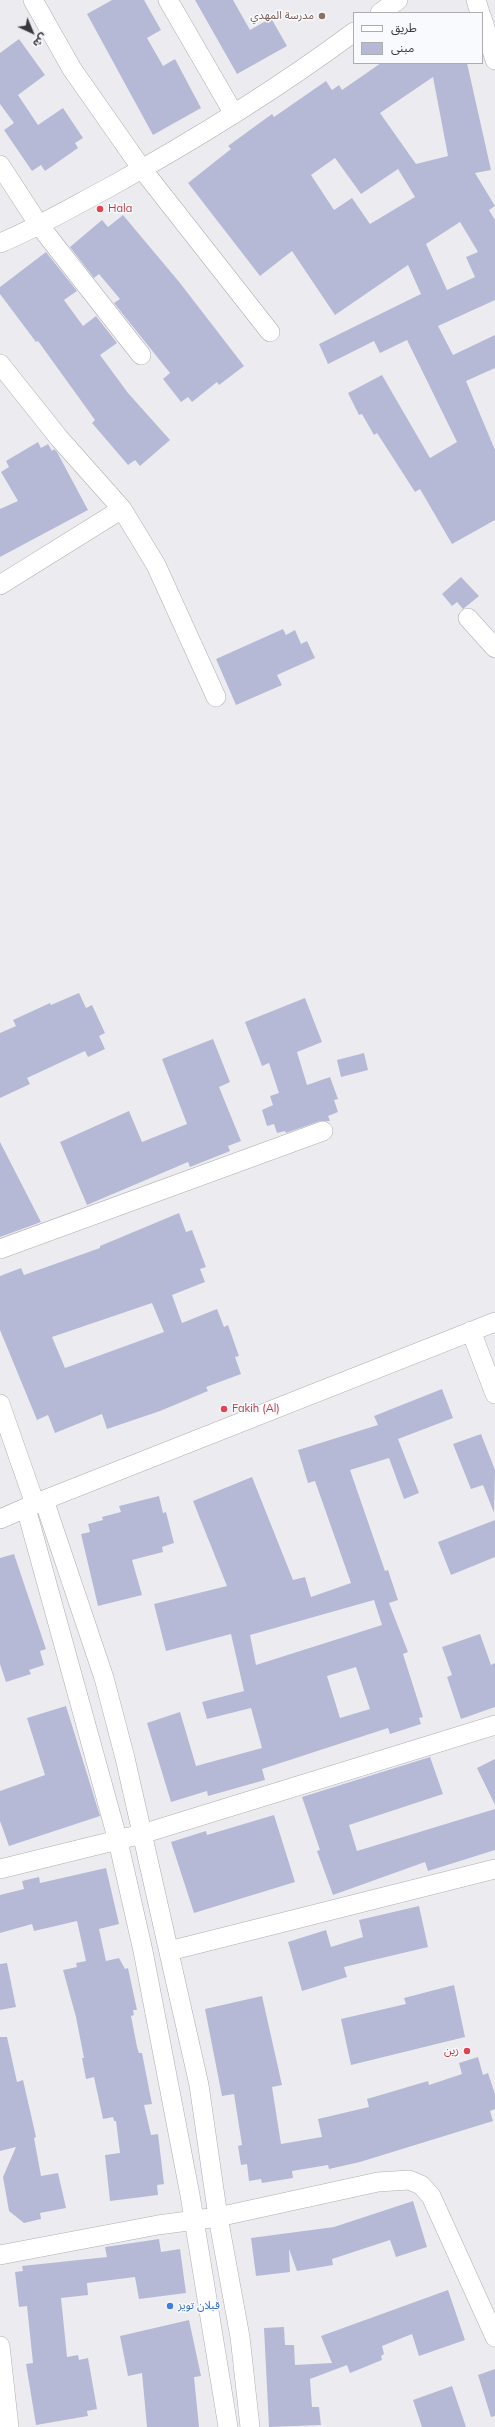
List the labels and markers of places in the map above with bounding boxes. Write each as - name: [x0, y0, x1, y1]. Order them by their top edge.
- place label: مدرسة المهدي: [250, 9, 314, 23]
- marker: مدرسة المهدي: [317, 11, 327, 21]
- place label: Hala: [108, 202, 132, 216]
- marker: Hala: [95, 204, 105, 214]
- place label: Fakih (Al): [232, 1402, 280, 1416]
- marker: Fakih (Al): [219, 1404, 229, 1414]
- place label: زين: [444, 2044, 459, 2058]
- marker: زين: [462, 2046, 472, 2056]
- place label: قبلان تويز: [178, 2299, 220, 2313]
- marker: قبلان تويز: [165, 2301, 175, 2311]

